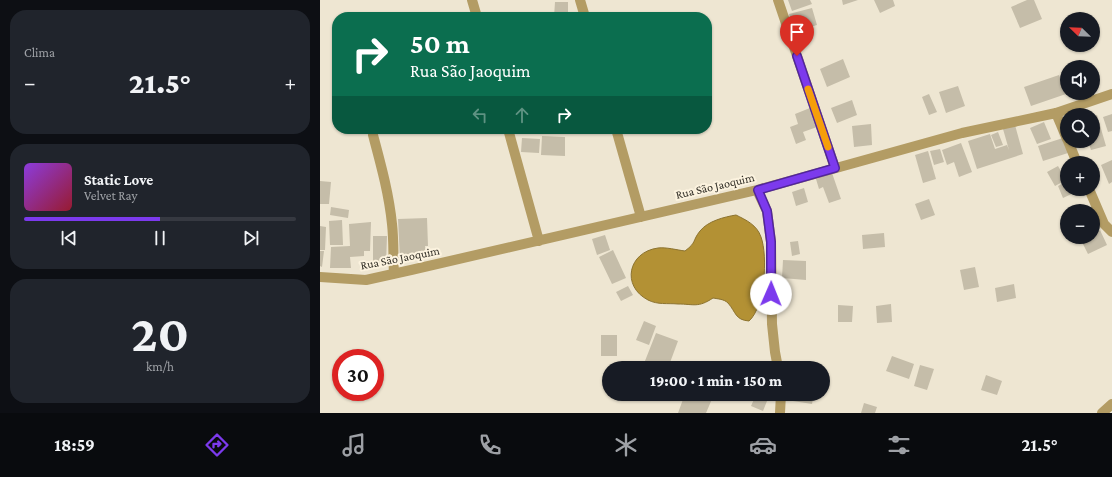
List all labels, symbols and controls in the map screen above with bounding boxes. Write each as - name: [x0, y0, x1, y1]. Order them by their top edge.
- north arrow: [1060, 12, 1100, 52]
- map controls: [1060, 12, 1100, 244]
- pin: [780, 15, 814, 56]
- icon: arrive: [786, 21, 808, 43]
- icon: right: [344, 28, 396, 80]
- text: 50 m: [410, 28, 470, 59]
- text: Clima: [24, 45, 55, 60]
- button: sound: [1060, 60, 1100, 100]
- text: Rua São Jaoquim: [410, 61, 531, 81]
- text: 21.5°: [129, 66, 191, 99]
- text: −: [24, 70, 36, 95]
- text: +: [284, 70, 296, 95]
- icon: left: [469, 104, 491, 126]
- icon: ahead: [511, 104, 533, 126]
- icon: right: [553, 104, 575, 126]
- button: search: [1060, 108, 1100, 148]
- button: +: [1060, 156, 1100, 196]
- street label: Rua São Jaoquim: [674, 170, 756, 202]
- text: Static Love: [84, 172, 153, 188]
- text: Velvet Ray: [84, 188, 137, 203]
- button: −: [1060, 204, 1100, 244]
- icon: previous: [58, 227, 80, 249]
- icon: pause: [149, 227, 171, 249]
- icon: next: [240, 227, 262, 249]
- street label: Rua São Jaoquim: [359, 243, 441, 273]
- position arrow: [750, 273, 792, 315]
- text: 20: [131, 304, 189, 362]
- speed limit sign: 30: [332, 349, 384, 401]
- text: km/h: [146, 359, 174, 374]
- text: 19:00 · 1 min · 150 m: [650, 373, 782, 389]
- icon: directions: [203, 431, 231, 459]
- icon: music: [340, 431, 368, 459]
- icon: phone: [476, 431, 504, 459]
- icon: climate: [612, 431, 640, 459]
- icon: car: [749, 431, 777, 459]
- icon: filters: [885, 431, 913, 459]
- text: 18:59: [54, 435, 95, 455]
- text: 21.5°: [1021, 435, 1058, 455]

